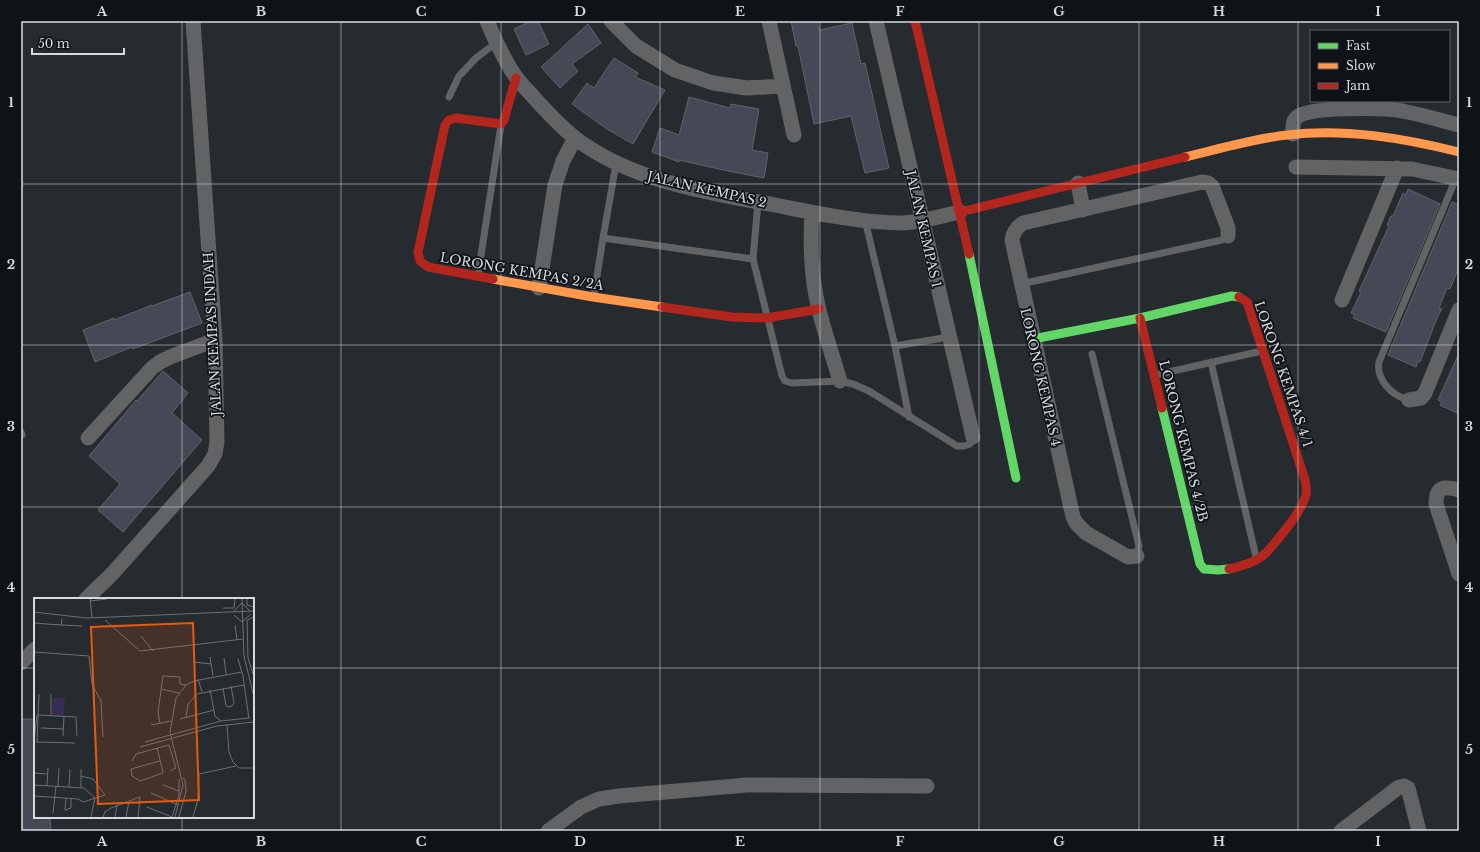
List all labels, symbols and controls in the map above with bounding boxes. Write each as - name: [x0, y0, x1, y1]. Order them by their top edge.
- text: A: [96, 3, 108, 20]
- text: B: [256, 3, 266, 20]
- text: C: [416, 3, 427, 20]
- text: D: [574, 3, 586, 20]
- text: E: [735, 3, 745, 20]
- text: F: [896, 3, 905, 20]
- text: G: [1053, 3, 1065, 20]
- text: H: [1213, 3, 1225, 20]
- text: I: [1375, 3, 1381, 20]
- scale bar: [32, 30, 124, 56]
- legend: [1310, 30, 1450, 102]
- text: 50 m: [38, 36, 70, 51]
- text: Fast: [1346, 38, 1371, 53]
- text: Slow: [1346, 58, 1376, 73]
- text: Jam: [1344, 78, 1370, 93]
- text: 1: [8, 94, 14, 111]
- text: 1: [1466, 94, 1472, 111]
- street label: JALAN KEMPAS 2: [644, 167, 768, 211]
- street label: JALAN KEMPAS 1: [901, 167, 945, 289]
- street label: LORONG KEMPAS 2/2A: [439, 249, 606, 294]
- street label: JALAN KEMPAS INDAH: [200, 251, 225, 418]
- text: 2: [7, 256, 15, 273]
- text: 2: [1465, 256, 1473, 273]
- street label: LORONG KEMPAS 4/1: [1251, 299, 1317, 449]
- street label: LORONG KEMPAS 4: [1016, 306, 1065, 448]
- street label: LORONG KEMPAS 4/2B: [1155, 359, 1212, 524]
- text: 3: [7, 418, 15, 435]
- text: 3: [1465, 418, 1473, 435]
- text: 4: [7, 579, 16, 596]
- text: 4: [1465, 579, 1474, 596]
- inset map: [34, 598, 254, 818]
- text: 5: [7, 741, 15, 758]
- text: 5: [1465, 741, 1473, 758]
- text: A: [96, 833, 108, 850]
- text: B: [256, 833, 266, 850]
- text: C: [416, 833, 427, 850]
- text: D: [574, 833, 586, 850]
- text: E: [735, 833, 745, 850]
- text: F: [896, 833, 905, 850]
- text: G: [1053, 833, 1065, 850]
- text: H: [1213, 833, 1225, 850]
- text: I: [1375, 833, 1381, 850]

